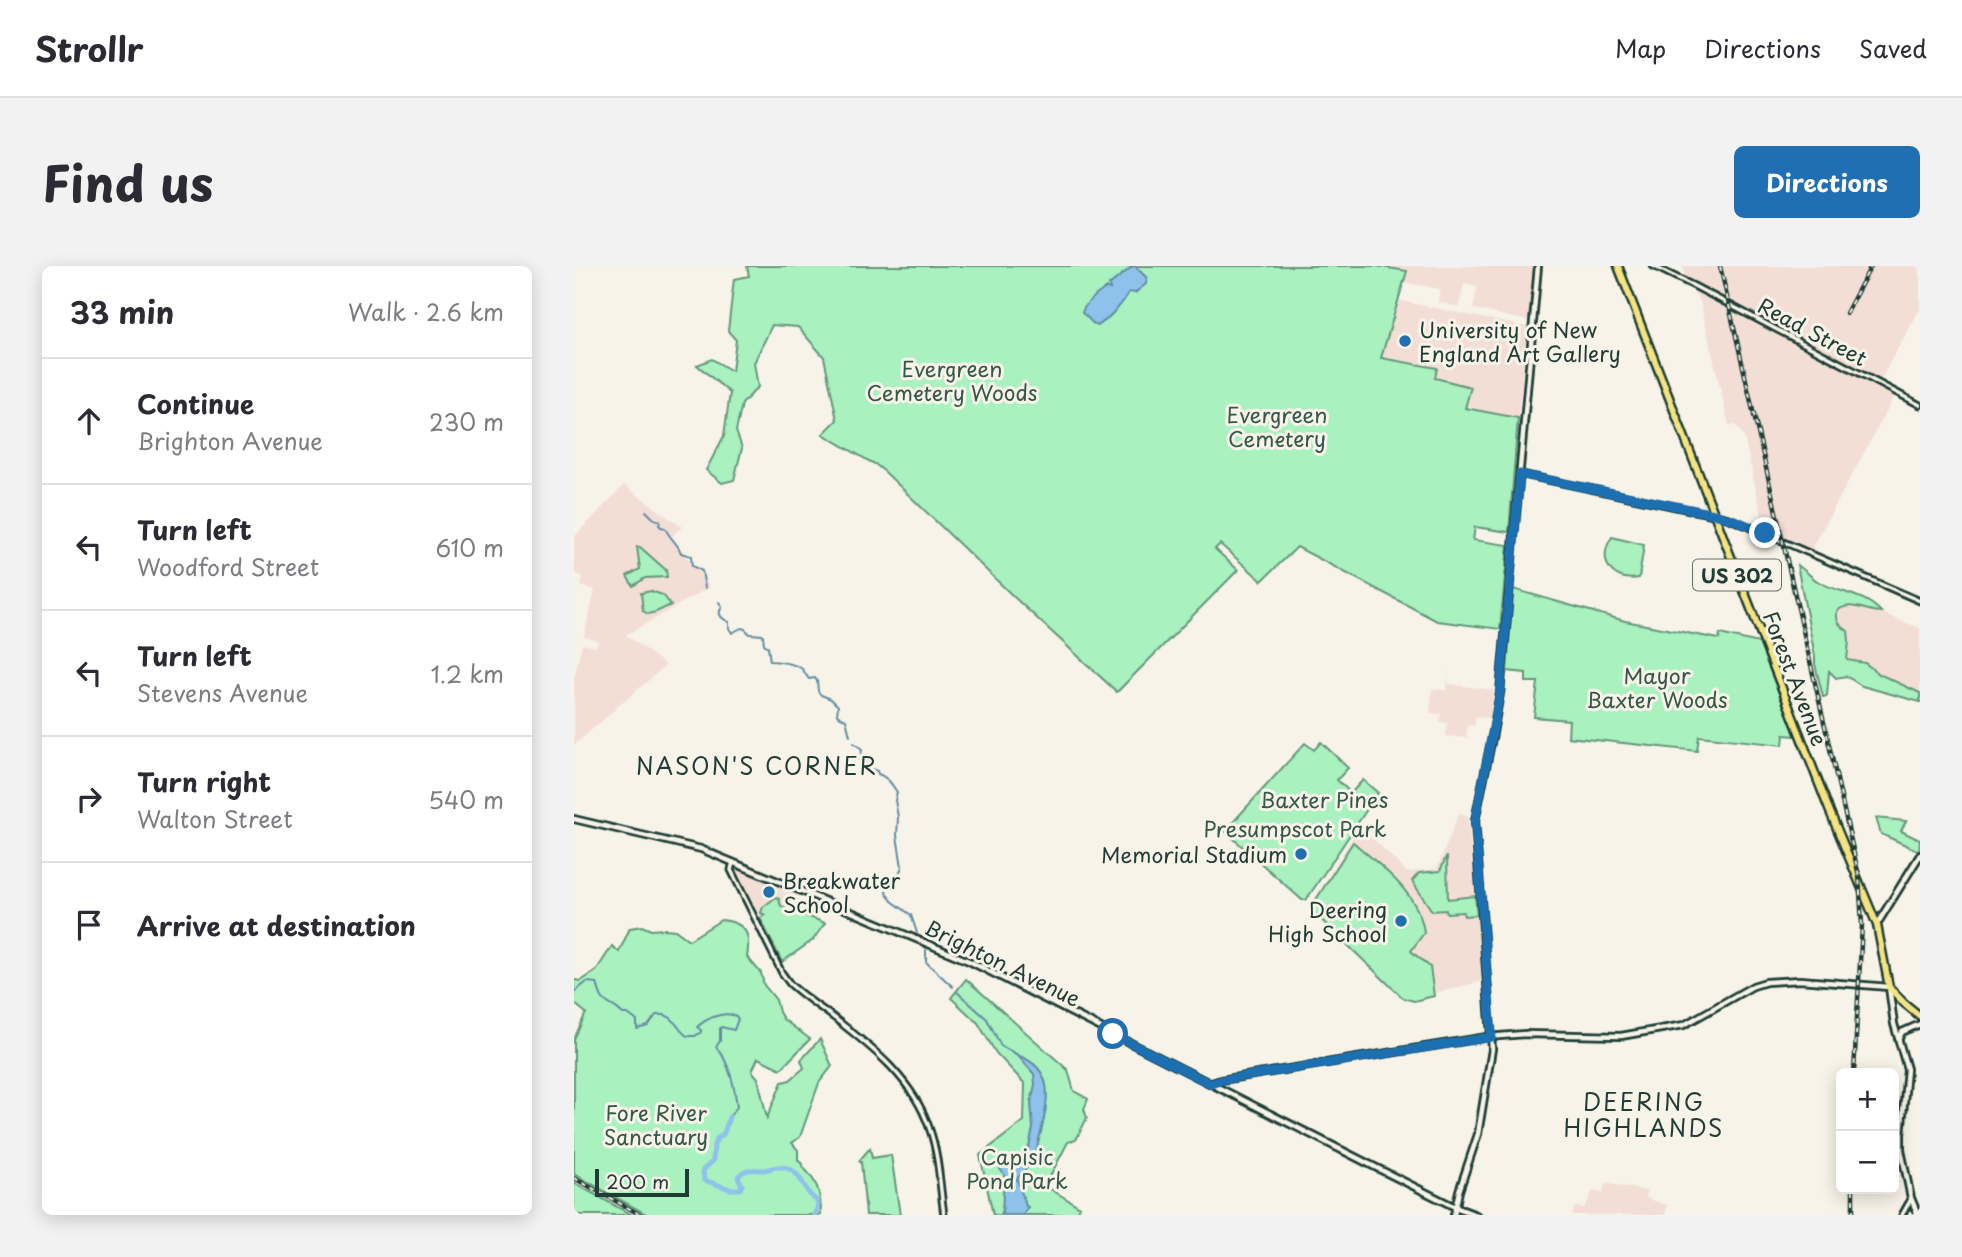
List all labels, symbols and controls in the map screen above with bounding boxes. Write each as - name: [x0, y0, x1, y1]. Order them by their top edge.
- text: Strollr: [35, 23, 144, 73]
- text: Map: [1615, 30, 1666, 66]
- text: Directions: [1704, 30, 1821, 66]
- text: Saved: [1859, 30, 1927, 66]
- text: Find us: [42, 145, 213, 219]
- button: Directions: [1734, 146, 1920, 218]
- text: 33 min: [70, 289, 174, 334]
- street label: Read Street: [1753, 289, 1873, 373]
- text: Walk · 2.6 km: [348, 294, 504, 329]
- place label: University of New England Art Gallery: [1419, 313, 1621, 369]
- marker: University of New England Art Gallery: [1397, 333, 1413, 349]
- park label: Evergreen Cemetery Woods: [867, 352, 1037, 408]
- text: Continue: [137, 384, 254, 423]
- park label: Evergreen Cemetery: [1227, 398, 1327, 454]
- icon: ahead: [70, 402, 108, 440]
- text: 230 m: [429, 404, 504, 439]
- text: Brighton Avenue: [137, 423, 323, 458]
- text: Turn left: [137, 510, 252, 549]
- route end: [1749, 517, 1780, 548]
- icon: left: [70, 528, 108, 566]
- text: 610 m: [436, 530, 504, 565]
- text: Woodford Street: [137, 549, 319, 584]
- road number: US 302: [1693, 560, 1781, 590]
- street label: Forest Avenue: [1756, 606, 1836, 750]
- text: Turn left: [137, 636, 252, 675]
- icon: left: [70, 654, 108, 692]
- text: 1.2 km: [431, 656, 504, 691]
- park label: Mayor Baxter Woods: [1586, 659, 1728, 715]
- text: Stevens Avenue: [137, 675, 308, 710]
- district label: NASON'S CORNER: [636, 748, 878, 783]
- text: Turn right: [137, 762, 271, 801]
- icon: right: [70, 780, 108, 818]
- text: 540 m: [428, 782, 504, 817]
- park label: Baxter Pines: [1260, 783, 1388, 815]
- text: Walton Street: [137, 801, 293, 836]
- park label: Presumpscot Park: [1203, 812, 1387, 844]
- place label: Memorial Stadium: [1101, 838, 1287, 870]
- marker: Memorial Stadium: [1293, 846, 1309, 862]
- place label: Breakwater School: [783, 864, 901, 920]
- marker: Breakwater School: [761, 884, 777, 900]
- place label: Deering High School: [1268, 893, 1387, 949]
- icon: arrive: [70, 906, 108, 944]
- text: Arrive at destination: [137, 906, 416, 945]
- street label: Brighton Avenue: [920, 910, 1086, 1014]
- marker: Deering High School: [1393, 913, 1409, 929]
- route start: [1097, 1018, 1128, 1049]
- map controls: [1836, 1068, 1899, 1194]
- button: +: [1836, 1068, 1899, 1131]
- district label: DEERING HIGHLANDS: [1564, 1084, 1724, 1145]
- park label: Fore River Sanctuary: [604, 1096, 708, 1152]
- button: −: [1836, 1131, 1899, 1194]
- park label: Capisic Pond Park: [966, 1140, 1068, 1196]
- scale bar: [595, 1166, 690, 1198]
- text: 200 m: [606, 1167, 669, 1195]

